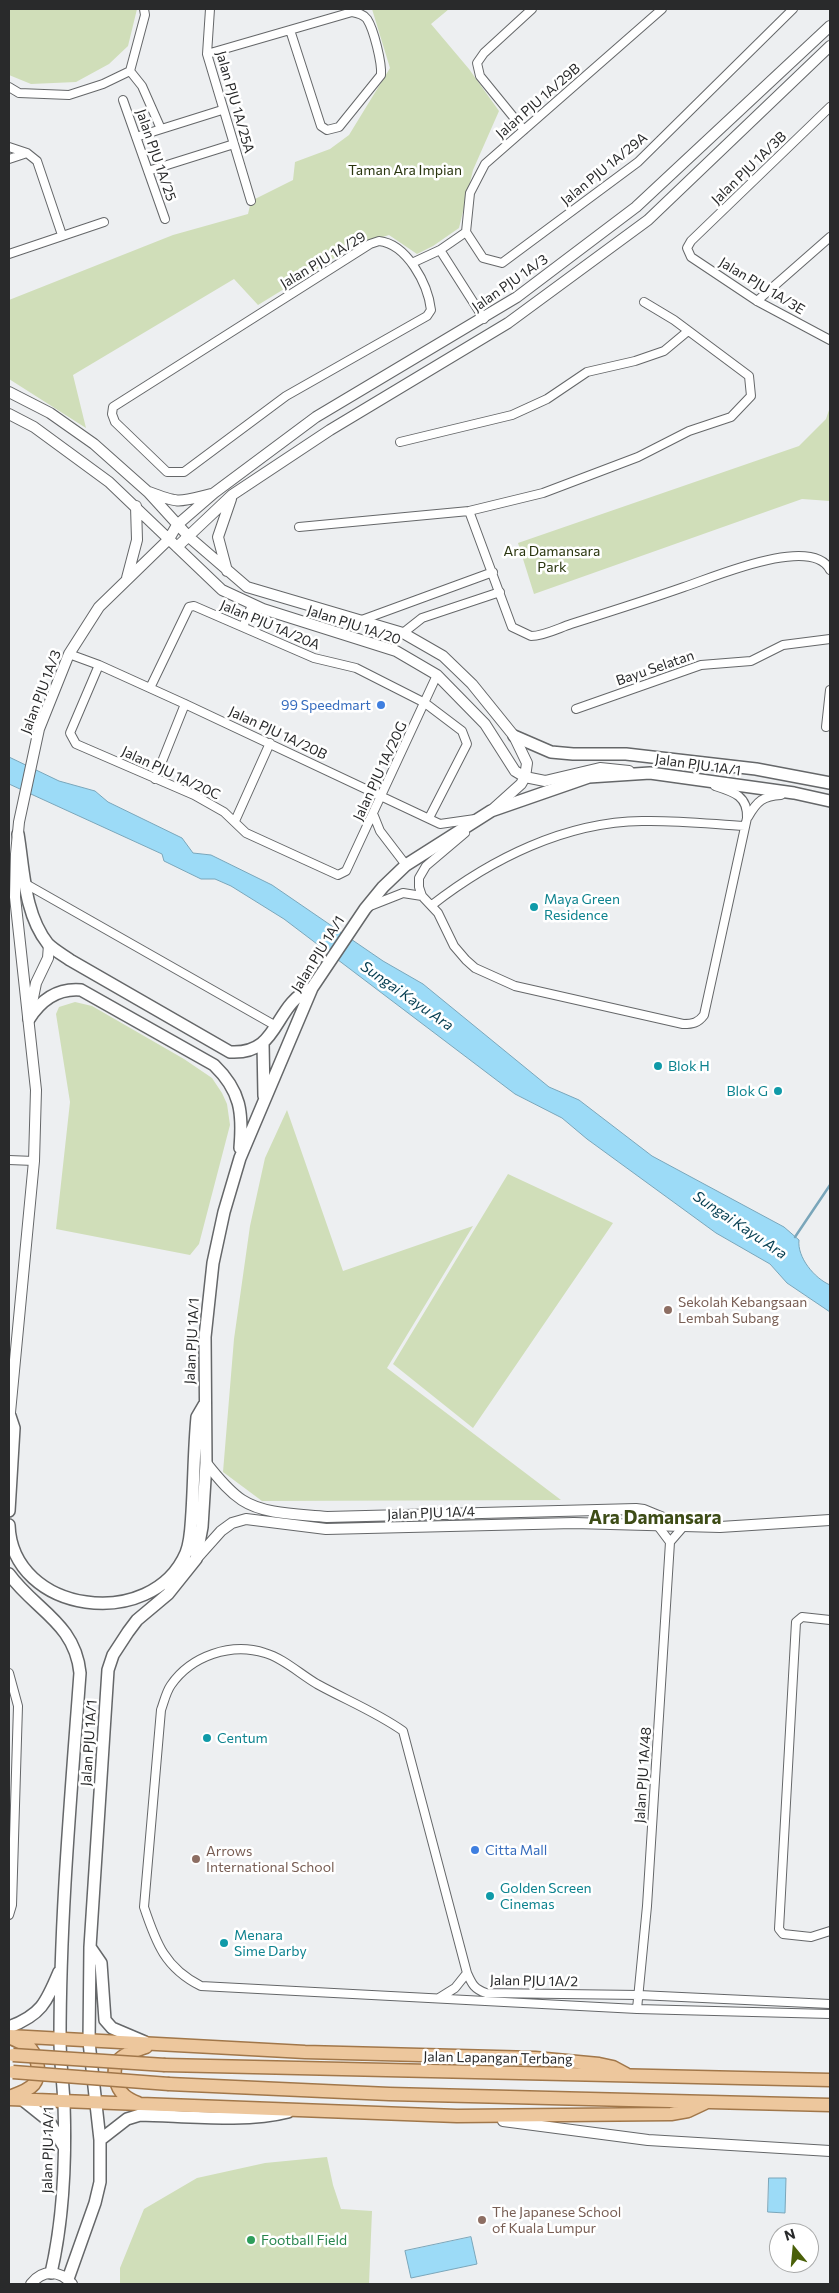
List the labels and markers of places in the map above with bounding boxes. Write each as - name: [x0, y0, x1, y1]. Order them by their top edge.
- place label: 99 Speedmart: [281, 697, 371, 713]
- marker: 99 Speedmart: [375, 699, 387, 711]
- place label: Maya Green Residence: [544, 891, 620, 924]
- marker: Maya Green Residence: [528, 901, 540, 913]
- place label: Blok H: [668, 1058, 710, 1074]
- marker: Blok H: [652, 1060, 664, 1072]
- place label: Blok G: [727, 1083, 768, 1099]
- marker: Blok G: [772, 1085, 784, 1097]
- place label: Sekolah Kebangsaan Lembah Subang: [678, 1294, 807, 1326]
- marker: Sekolah Kebangsaan Lembah Subang: [662, 1304, 674, 1316]
- place label: Centum: [217, 1730, 268, 1746]
- marker: Centum: [201, 1732, 213, 1744]
- place label: Citta Mall: [485, 1842, 547, 1858]
- place label: Arrows International School: [206, 1843, 335, 1875]
- marker: Citta Mall: [469, 1844, 481, 1856]
- marker: Arrows International School: [190, 1853, 202, 1865]
- place label: Golden Screen Cinemas: [500, 1880, 592, 1912]
- marker: Golden Screen Cinemas: [484, 1890, 496, 1902]
- place label: Menara Sime Darby: [234, 1927, 307, 1960]
- marker: Menara Sime Darby: [218, 1937, 230, 1949]
- place label: The Japanese School of Kuala Lumpur: [492, 2204, 621, 2236]
- marker: The Japanese School of Kuala Lumpur: [476, 2214, 488, 2226]
- place label: Football Field: [261, 2232, 347, 2248]
- marker: Football Field: [245, 2234, 257, 2246]

